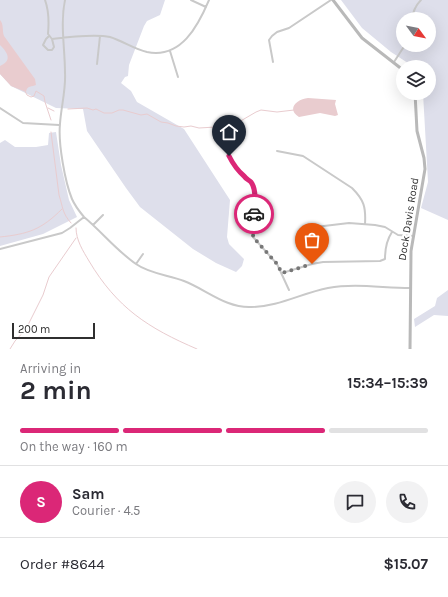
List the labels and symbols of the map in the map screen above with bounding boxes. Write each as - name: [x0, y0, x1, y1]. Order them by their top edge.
- north arrow: [396, 12, 436, 52]
- pin: [212, 115, 246, 156]
- street label: Dock Davis Road: [396, 177, 421, 261]
- courier: [234, 194, 274, 234]
- pin: [295, 223, 329, 264]
- scale bar: [12, 321, 95, 340]

